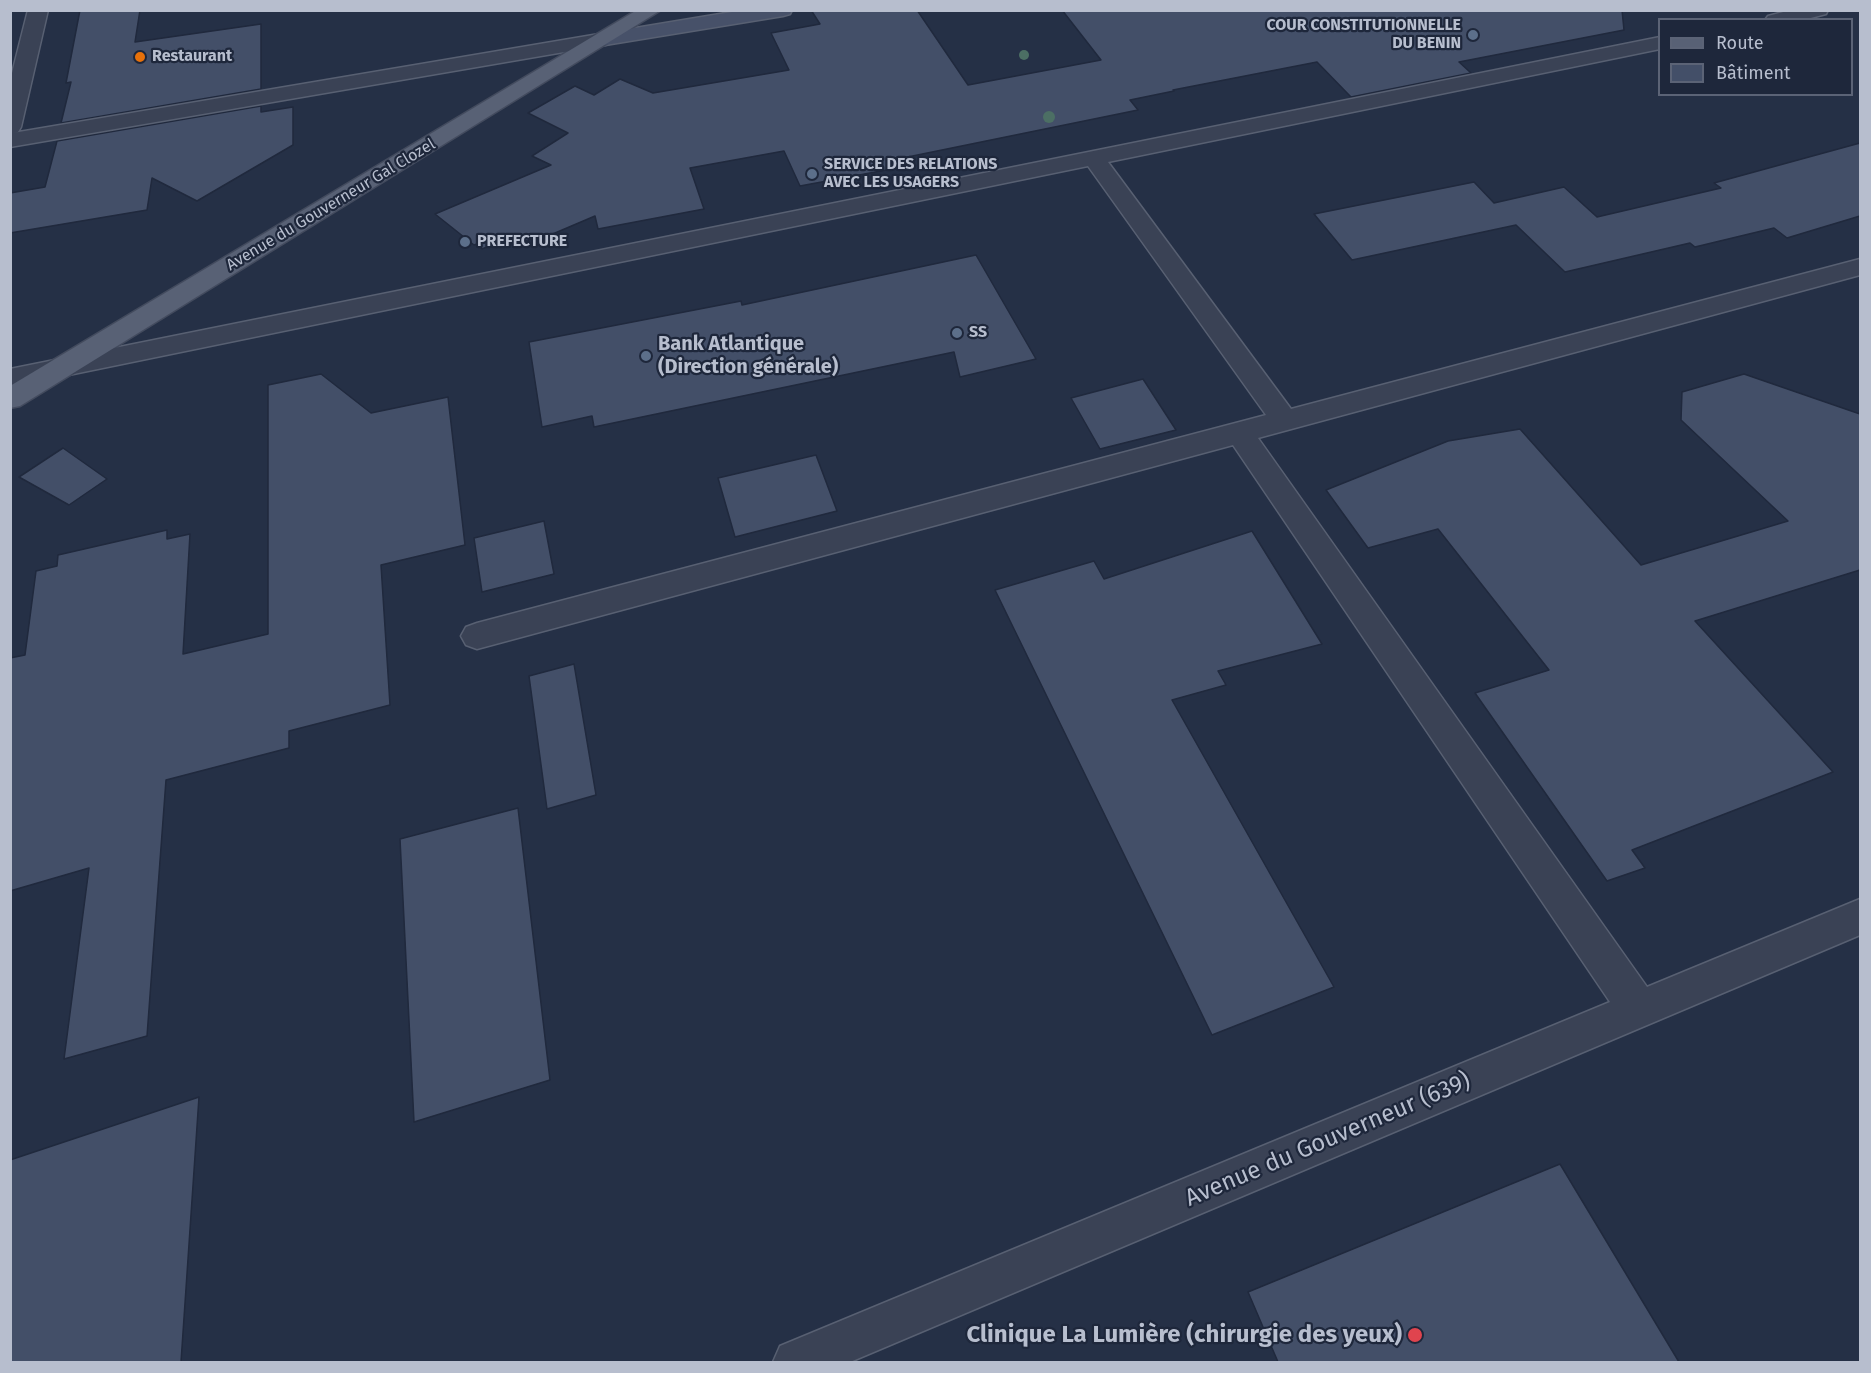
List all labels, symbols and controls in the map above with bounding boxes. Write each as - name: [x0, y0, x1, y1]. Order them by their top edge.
- place label: COUR CONSTITUTIONNELLE DU BENIN: [1266, 16, 1461, 54]
- legend: [1658, 18, 1853, 96]
- marker: COUR CONSTITUTIONNELLE DU BENIN: [1466, 28, 1480, 42]
- text: Route: [1716, 32, 1764, 54]
- place label: Restaurant: [152, 47, 232, 67]
- marker: Restaurant: [133, 50, 147, 64]
- text: Bâtiment: [1716, 62, 1791, 84]
- street label: Avenue du Gouverneur Gal Clozel: [223, 135, 439, 275]
- place label: SERVICE DES RELATIONS AVEC LES USAGERS: [824, 155, 997, 193]
- marker: SERVICE DES RELATIONS AVEC LES USAGERS: [805, 167, 819, 181]
- place label: PREFECTURE: [477, 232, 567, 252]
- marker: PREFECTURE: [458, 235, 472, 249]
- place label: SS: [969, 323, 987, 343]
- marker: SS: [950, 326, 964, 340]
- place label: Bank Atlantique (Direction générale): [658, 332, 838, 379]
- marker: Bank Atlantique (Direction générale): [639, 349, 653, 363]
- street label: Avenue du Gouverneur (639): [1181, 1067, 1475, 1213]
- place label: Clinique La Lumière (chirurgie des yeux): [966, 1321, 1402, 1349]
- marker: Clinique La Lumière (chirurgie des yeux): [1406, 1326, 1424, 1344]

